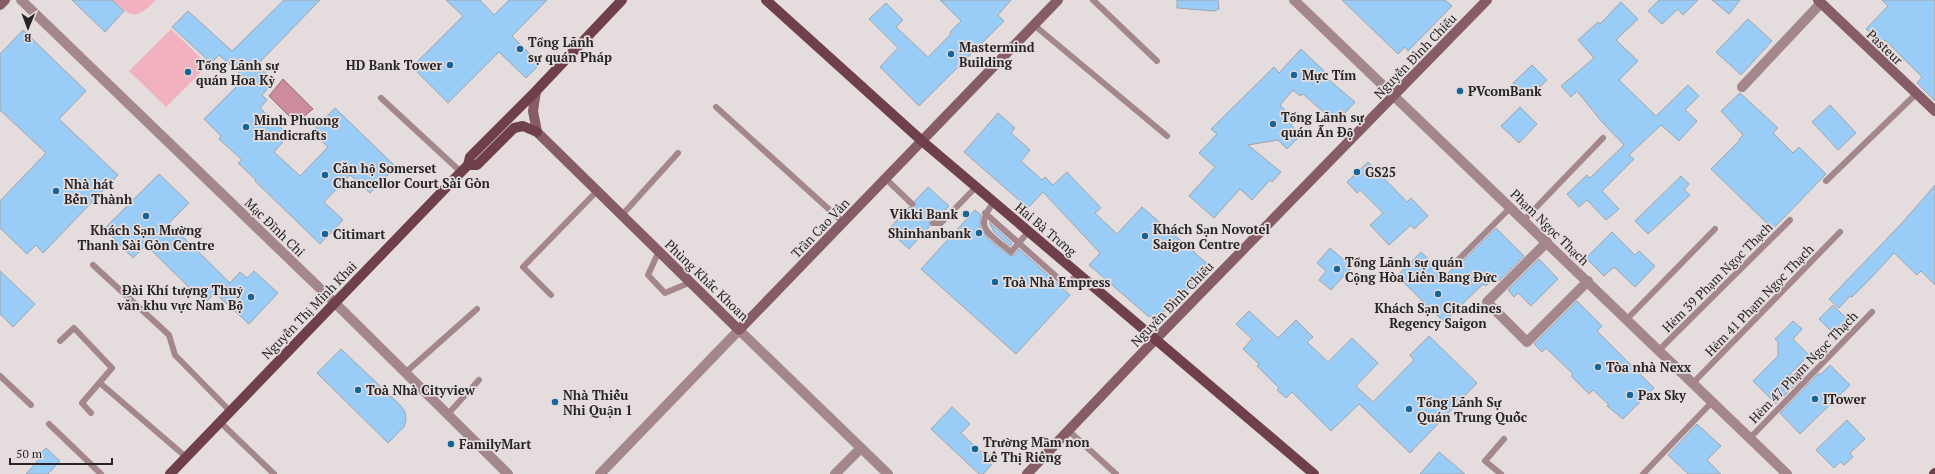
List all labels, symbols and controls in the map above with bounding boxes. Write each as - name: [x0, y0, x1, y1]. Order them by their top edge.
- north arrow: [8, 8, 48, 48]
- street label: Nguyễn Đình Chiểu: [1370, 9, 1461, 102]
- street label: Pasteur: [1863, 25, 1907, 69]
- text: B: [24, 31, 32, 45]
- place label: Tổng Lãnh sự quán Pháp: [528, 33, 612, 66]
- place label: Mastermind Building: [959, 38, 1035, 71]
- marker: Tổng Lãnh sự quán Pháp: [515, 44, 525, 54]
- marker: Mastermind Building: [946, 49, 956, 59]
- place label: Tổng Lãnh sự quán Hoa Kỳ: [196, 56, 279, 89]
- place label: HD Bank Tower: [346, 56, 442, 74]
- marker: HD Bank Tower: [445, 60, 455, 70]
- place label: Mực Tím: [1302, 66, 1356, 84]
- marker: Tổng Lãnh sự quán Hoa Kỳ: [183, 67, 193, 77]
- marker: Mực Tím: [1289, 70, 1299, 80]
- place label: PVcomBank: [1468, 82, 1542, 100]
- marker: PVcomBank: [1455, 86, 1465, 96]
- place label: Tổng Lãnh sự quán Ấn Độ: [1281, 108, 1364, 141]
- place label: Minh Phuong Handicrafts: [254, 111, 339, 144]
- marker: Tổng Lãnh sự quán Ấn Độ: [1268, 119, 1278, 129]
- marker: Minh Phuong Handicrafts: [241, 122, 251, 132]
- place label: Căn hộ Somerset Chancellor Court Sài Gòn: [333, 159, 491, 192]
- place label: GS25: [1365, 163, 1396, 181]
- marker: GS25: [1352, 167, 1362, 177]
- marker: Căn hộ Somerset Chancellor Court Sài Gòn: [320, 170, 330, 180]
- place label: Nhà hát Bến Thành: [64, 175, 133, 208]
- street label: Phạm Ngọc Thạch: [1507, 185, 1593, 269]
- marker: Nhà hát Bến Thành: [51, 186, 61, 196]
- street label: Mạc Đĩnh Chi: [241, 194, 309, 260]
- street label: Trần Cao Vân: [787, 194, 853, 262]
- street label: Hai Bà Trưng: [1011, 198, 1081, 260]
- place label: Vikki Bank: [890, 205, 958, 223]
- marker: Vikki Bank: [961, 209, 971, 219]
- marker: Khách Sạn Mường Thanh Sài Gòn Centre: [141, 211, 151, 221]
- street label: Hẻm 39 Phạm Ngọc Thạch: [1658, 218, 1776, 336]
- place label: Khách Sạn Novotel Saigon Centre: [1153, 220, 1270, 253]
- place label: Khách Sạn Mường Thanh Sài Gòn Centre: [78, 221, 214, 254]
- place label: Shinhanbank: [888, 224, 971, 242]
- place label: Citimart: [333, 225, 386, 243]
- marker: Shinhanbank: [974, 228, 984, 238]
- marker: Citimart: [320, 229, 330, 239]
- marker: Khách Sạn Novotel Saigon Centre: [1140, 231, 1150, 241]
- street label: Phùng Khắc Khoan: [661, 235, 753, 325]
- street label: Hẻm 41 Phạm Ngọc Thạch: [1701, 240, 1818, 360]
- place label: Tổng Lãnh sự quán Cộng Hòa Liên Bang Ðức: [1345, 253, 1497, 286]
- street label: Nguyễn Thị Minh Khai: [257, 257, 361, 363]
- street label: Nguyễn Đình Chiểu: [1127, 257, 1218, 350]
- marker: Tổng Lãnh sự quán Cộng Hòa Liên Bang Ðức: [1332, 264, 1342, 274]
- place label: Toà Nhà Empress: [1003, 273, 1111, 291]
- marker: Toà Nhà Empress: [990, 277, 1000, 287]
- place label: Đài Khí tượng Thuỷ văn khu vực Nam Bộ: [116, 281, 243, 314]
- marker: Khách Sạn Citadines Regency Saigon: [1433, 289, 1443, 299]
- marker: Đài Khí tượng Thuỷ văn khu vực Nam Bộ: [246, 292, 256, 302]
- place label: Khách Sạn Citadines Regency Saigon: [1374, 299, 1502, 332]
- street label: Hẻm 47 Phạm Ngọc Thạch: [1745, 307, 1862, 427]
- place label: Tòa nhà Nexx: [1606, 358, 1692, 376]
- marker: Tòa nhà Nexx: [1593, 362, 1603, 372]
- place label: Toà Nhà Cityview: [366, 381, 476, 399]
- marker: Toà Nhà Cityview: [353, 385, 363, 395]
- place label: Nhà Thiếu Nhi Quận 1: [563, 386, 633, 419]
- place label: Pax Sky: [1638, 386, 1687, 404]
- marker: Pax Sky: [1625, 390, 1635, 400]
- place label: ITower: [1823, 390, 1866, 408]
- place label: Tổng Lãnh Sự Quán Trung Quốc: [1417, 393, 1527, 426]
- marker: ITower: [1810, 394, 1820, 404]
- marker: Nhà Thiếu Nhi Quận 1: [550, 397, 560, 407]
- marker: Tổng Lãnh Sự Quán Trung Quốc: [1404, 404, 1414, 414]
- place label: Trường Mầm non Lê Thị Riêng: [983, 433, 1090, 466]
- place label: FamilyMart: [459, 435, 532, 453]
- marker: FamilyMart: [446, 439, 456, 449]
- scale bar: [10, 440, 112, 466]
- marker: Trường Mầm non Lê Thị Riêng: [970, 444, 980, 454]
- text: 50 m: [16, 446, 43, 461]

